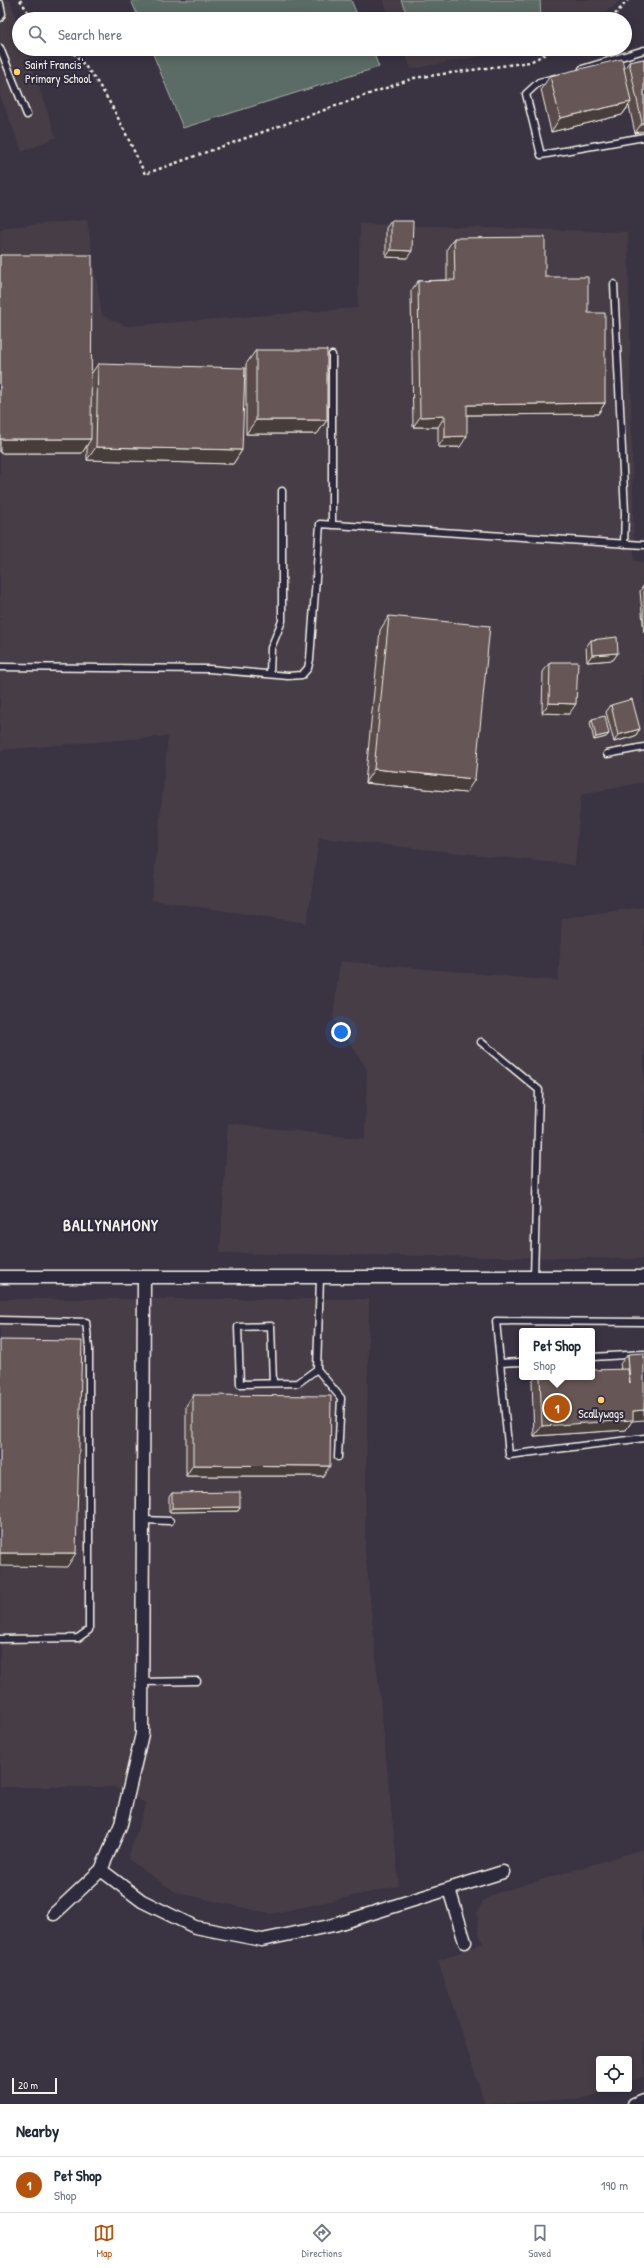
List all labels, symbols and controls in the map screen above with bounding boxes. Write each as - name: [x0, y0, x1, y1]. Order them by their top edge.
- search box: [12, 12, 632, 56]
- icon: search: [26, 23, 48, 45]
- text: Search here: [58, 24, 122, 45]
- place label: Saint Francis' Primary School: [25, 56, 92, 87]
- marker: Saint Francis' Primary School: [12, 67, 22, 77]
- your location: [331, 1022, 351, 1042]
- district label: BALLYNAMONY: [63, 1214, 159, 1236]
- popup: [519, 1328, 595, 1380]
- text: Pet Shop: [533, 1335, 581, 1356]
- text: Shop: [533, 1356, 556, 1374]
- pin: 1: [544, 1393, 570, 1423]
- marker: Scallywags: [596, 1395, 606, 1405]
- place label: Scallywags: [578, 1405, 624, 1422]
- map controls: [596, 2056, 632, 2092]
- button: locate: [596, 2056, 632, 2092]
- scale bar: [12, 2076, 57, 2095]
- text: 20 m: [18, 2078, 38, 2092]
- text: Nearby: [16, 2119, 59, 2142]
- text: Pet Shop: [54, 2165, 101, 2186]
- text: 1: [27, 2176, 31, 2194]
- text: 190 m: [601, 2176, 628, 2194]
- text: Shop: [54, 2186, 76, 2204]
- tab: Map: [93, 2222, 115, 2260]
- tab: Directions: [302, 2222, 342, 2260]
- tab: Saved: [528, 2222, 551, 2260]

